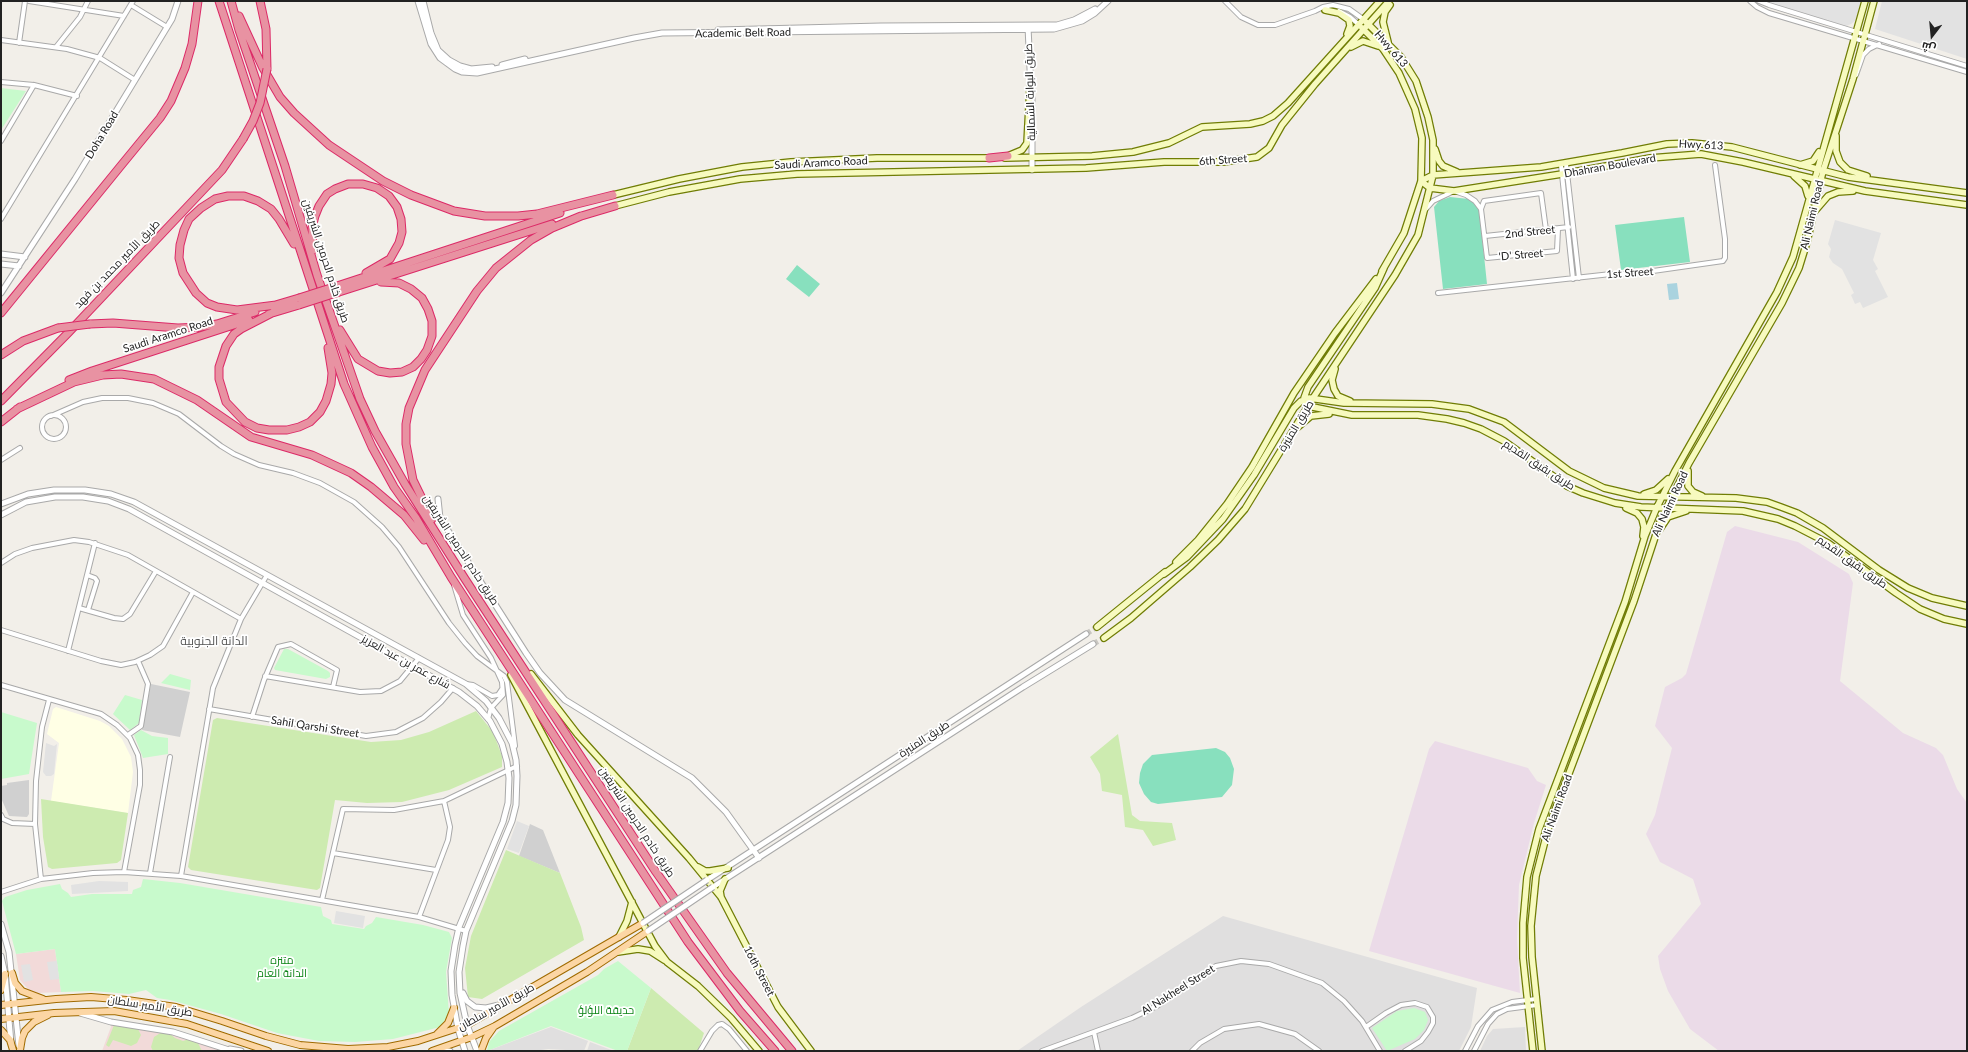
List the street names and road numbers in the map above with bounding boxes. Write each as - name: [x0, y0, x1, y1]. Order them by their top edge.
- street label: Academic Belt Road: [695, 26, 791, 40]
- street label: Hwy 613: [1371, 28, 1411, 70]
- street label: طريق البوابة الشمالية: [1022, 43, 1038, 141]
- street label: Doha Road: [83, 109, 121, 161]
- street label: Hwy 613: [1678, 137, 1724, 153]
- street label: Dhahran Boulevard: [1563, 151, 1657, 181]
- street label: 6th Street: [1198, 152, 1248, 168]
- street label: Saudi Aramco Road: [774, 154, 868, 172]
- street label: Ali Naimi Road: [1798, 179, 1826, 251]
- street label: طريق خادم الحرمين الشريفين: [300, 197, 352, 325]
- street label: طريق الأمير محمد بن فهد: [71, 217, 163, 311]
- street label: 2nd Street: [1504, 223, 1556, 241]
- street label: 'D' Street: [1498, 246, 1544, 264]
- street label: 1st Street: [1606, 265, 1654, 281]
- street label: Saudi Aramco Road: [121, 314, 215, 356]
- street label: طريق المنيرة: [1276, 398, 1316, 454]
- street label: طريق بقيق القديم: [1501, 437, 1577, 493]
- street label: Ali Naimi Road: [1649, 469, 1691, 539]
- street label: طريق خادم الحرمين الشريفين: [420, 492, 502, 608]
- street label: طريق بقيق القديم: [1814, 533, 1890, 591]
- street label: شارع عمر بن عبد العزيز: [359, 632, 453, 692]
- street label: Sahil Qarshi Street: [270, 714, 360, 740]
- street label: طريق المنيرة: [896, 718, 952, 760]
- street label: طريق خادم الحرمين الشريفين: [596, 764, 678, 880]
- street label: Ali Naimi Road: [1539, 773, 1575, 843]
- street label: 16th Street: [741, 944, 777, 998]
- street label: Al Nakheel Street: [1139, 962, 1217, 1018]
- street label: طريق الأمير سلطان: [455, 980, 537, 1034]
- street label: طريق الأمير سلطان: [107, 993, 193, 1019]

